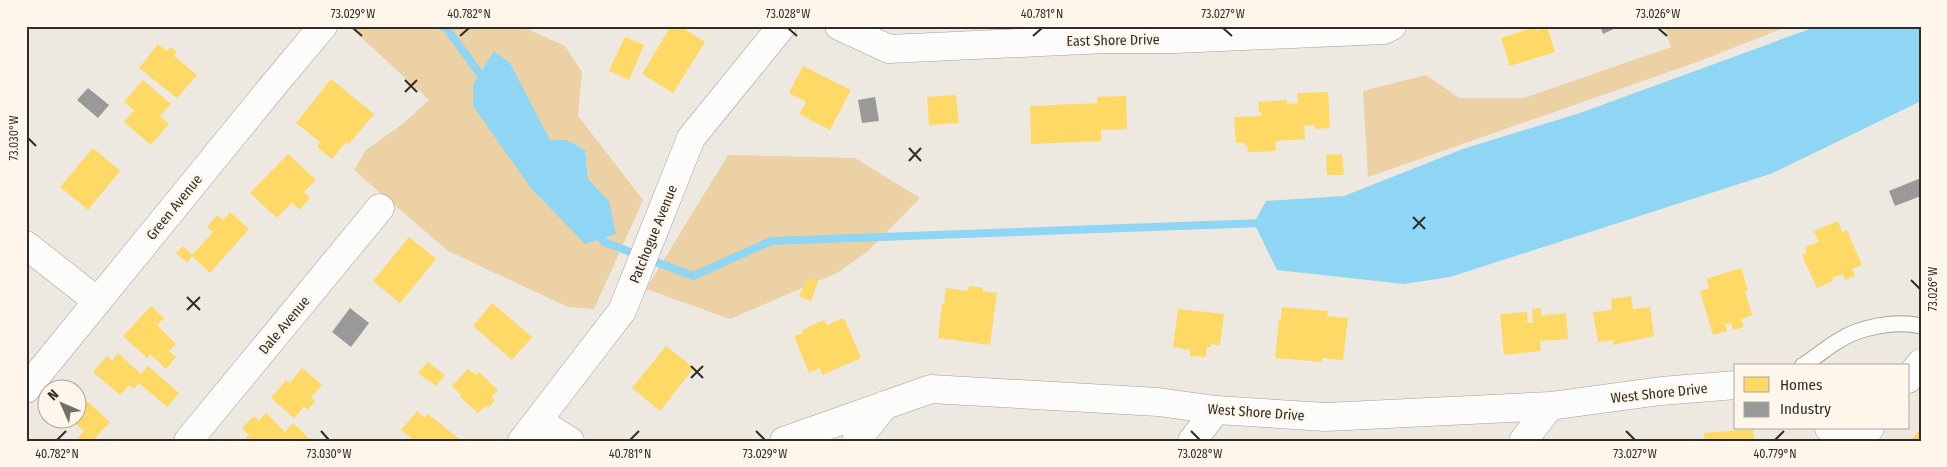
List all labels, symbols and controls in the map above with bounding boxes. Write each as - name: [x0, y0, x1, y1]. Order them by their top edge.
- text: 73.029°W: [331, 7, 375, 21]
- text: 40.782°N: [447, 7, 491, 21]
- text: 73.028°W: [766, 7, 810, 21]
- text: 40.781°N: [1021, 7, 1063, 21]
- text: 73.027°W: [1201, 7, 1245, 21]
- text: 73.026°W: [1636, 7, 1680, 21]
- street label: East Shore Drive: [1066, 31, 1160, 50]
- text: 73.030°W: [7, 115, 21, 161]
- street label: Green Avenue: [143, 171, 206, 243]
- street label: Patchogue Avenue: [626, 182, 681, 286]
- text: 73.026°W: [1926, 267, 1940, 311]
- street label: Dale Avenue: [255, 293, 314, 358]
- legend: [1734, 364, 1910, 430]
- text: Homes: [1780, 376, 1822, 394]
- north arrow: [38, 380, 88, 430]
- street label: West Shore Drive: [1610, 380, 1708, 407]
- text: N: [44, 386, 62, 404]
- text: Industry: [1780, 400, 1831, 418]
- street label: West Shore Drive: [1207, 401, 1305, 424]
- text: 40.782°N: [35, 447, 79, 461]
- text: 73.030°W: [306, 447, 352, 461]
- text: 40.781°N: [609, 447, 651, 461]
- text: 73.029°W: [743, 447, 787, 461]
- text: 73.028°W: [1178, 447, 1222, 461]
- text: 73.027°W: [1613, 447, 1657, 461]
- text: 40.779°N: [1754, 447, 1796, 461]

